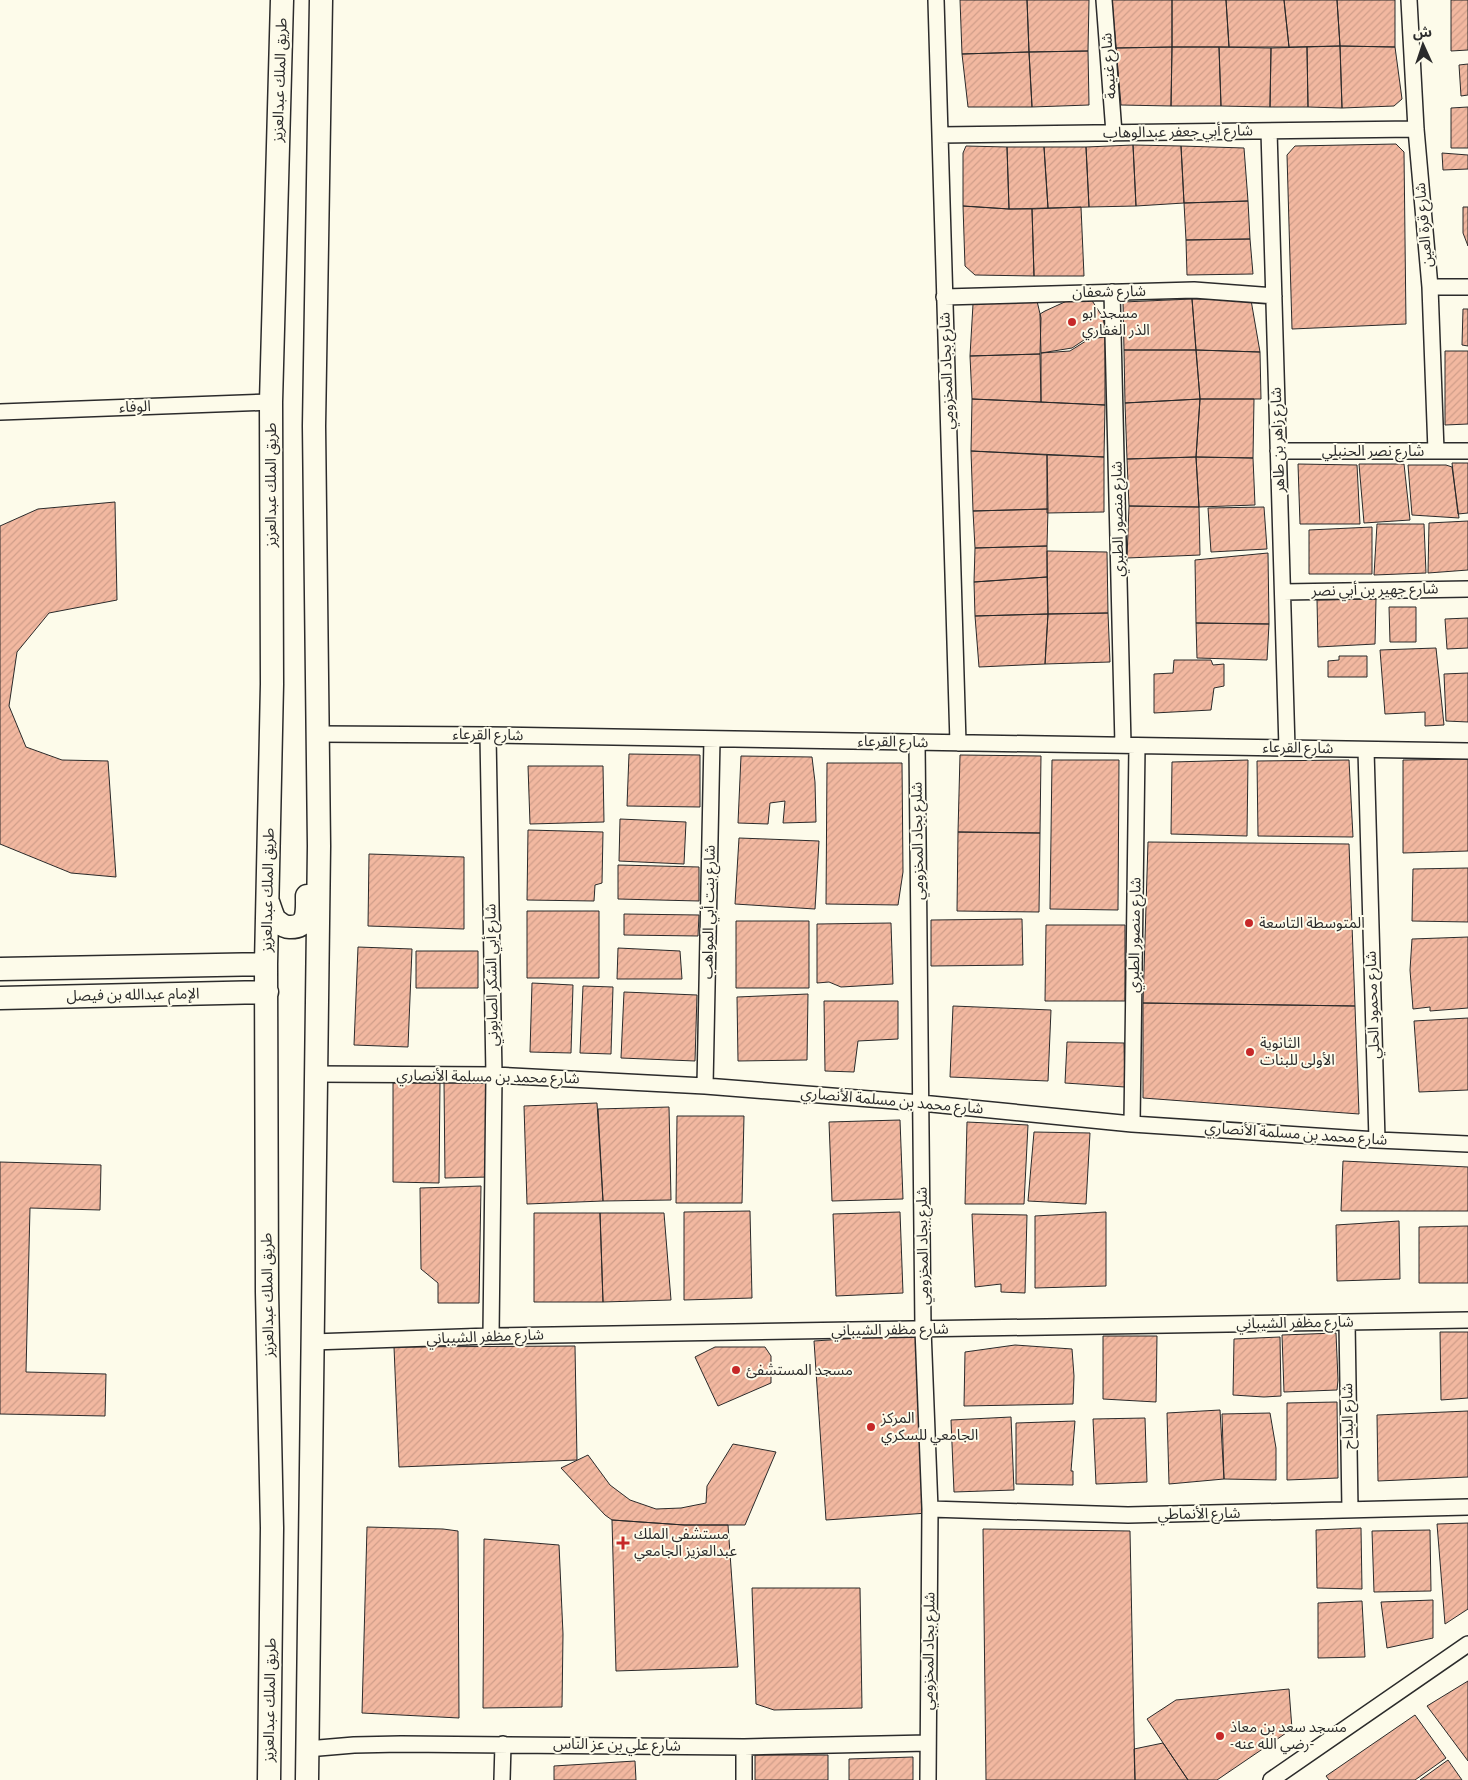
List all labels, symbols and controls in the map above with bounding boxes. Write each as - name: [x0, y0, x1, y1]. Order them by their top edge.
- street label: طريق الملك عبدالعزيز: [267, 17, 293, 144]
- north arrow: [1398, 20, 1448, 70]
- text: ش: [1412, 23, 1432, 44]
- street label: شارع غنيمة: [1096, 32, 1123, 100]
- street label: شارع أبي جعفر عبدالوهاب: [1103, 120, 1253, 145]
- street label: شارع قرة العين: [1410, 181, 1439, 268]
- street label: شارع شعفان: [1072, 281, 1146, 304]
- place label: مسجد ابو الذر الغفاري: [1082, 303, 1150, 341]
- street label: شارع بجاد المخزومي: [934, 312, 961, 430]
- marker: مسجد ابو الذر الغفاري: [1066, 316, 1078, 328]
- street label: شارع زاهر بن طاهر: [1266, 387, 1291, 494]
- street label: الوفاء: [119, 396, 151, 418]
- street label: طريق الملك عبدالعزيز: [261, 423, 282, 548]
- street label: شارع نصر الحنبلي: [1322, 441, 1424, 463]
- street label: شارع منصور الطبري: [1106, 461, 1131, 577]
- street label: شارع جهير بن أبي نصر: [1310, 578, 1439, 603]
- street label: شارع القرعاء: [452, 724, 524, 747]
- street label: شارع القرعاء: [857, 731, 929, 754]
- street label: شارع القرعاء: [1262, 737, 1334, 760]
- street label: شلرع بجاد المخزومي: [906, 781, 931, 900]
- street label: طريق الملك عبدالعزيز: [256, 828, 280, 953]
- street label: شارع بنت أبي المواهب: [697, 844, 722, 979]
- street label: شارع منصور الطبري: [1123, 877, 1148, 993]
- street label: شارع أبي الشكر الصابوني: [480, 903, 505, 1047]
- place label: المتوسطة التاسعة: [1259, 913, 1365, 934]
- marker: المتوسطة التاسعة: [1243, 917, 1255, 929]
- street label: شارع محمود الحلي: [1361, 950, 1386, 1059]
- street label: الإمام عبدالله بن فيصل: [66, 983, 200, 1007]
- place label: الثانوية الأولى للبنات: [1260, 1033, 1335, 1071]
- marker: الثانوية الأولى للبنات: [1244, 1046, 1256, 1058]
- street label: شارع محمد بن مسلمة الأنصاري: [396, 1065, 580, 1090]
- street label: شارع محمد بن مسلمة الأنصاري: [800, 1083, 984, 1120]
- street label: شارع محمد بن مسلمة الأنصاري: [1204, 1117, 1388, 1152]
- street label: شلرع بجاد المخزومي: [911, 1186, 936, 1305]
- street label: طريق الملك عبدالعزيز: [256, 1233, 280, 1358]
- street label: شارع مظفر الشيباني: [1236, 1311, 1354, 1336]
- street label: شارع مظفر الشيباني: [831, 1318, 949, 1343]
- street label: شارع مظفر الشيباني: [426, 1324, 544, 1351]
- place label: مسجد المستشفئ: [746, 1360, 853, 1381]
- marker: مسجد المستشفئ: [730, 1364, 742, 1376]
- street label: شارع البداح: [1337, 1383, 1360, 1449]
- place label: المركز الجامعي للسكري: [880, 1408, 978, 1446]
- marker: المركز الجامعي للسكري: [865, 1421, 877, 1433]
- street label: شارع الأنماطي: [1157, 1503, 1241, 1526]
- place label: مستشفى الملك عبدالعزيز الجامعي: [634, 1524, 737, 1562]
- marker: مستشفى الملك عبدالعزيز الجامعي: [616, 1536, 630, 1550]
- street label: شلرع بجاد المخزومي: [917, 1592, 942, 1710]
- street label: طريق الملك عبدالعزيز: [258, 1638, 282, 1763]
- place label: مسجد سعد بن معاذ -رضي الله عنه-: [1230, 1717, 1347, 1755]
- marker: مسجد سعد بن معاذ -رضي الله عنه-: [1214, 1730, 1226, 1742]
- street label: شارع علي بن عز الناس: [553, 1733, 681, 1758]

